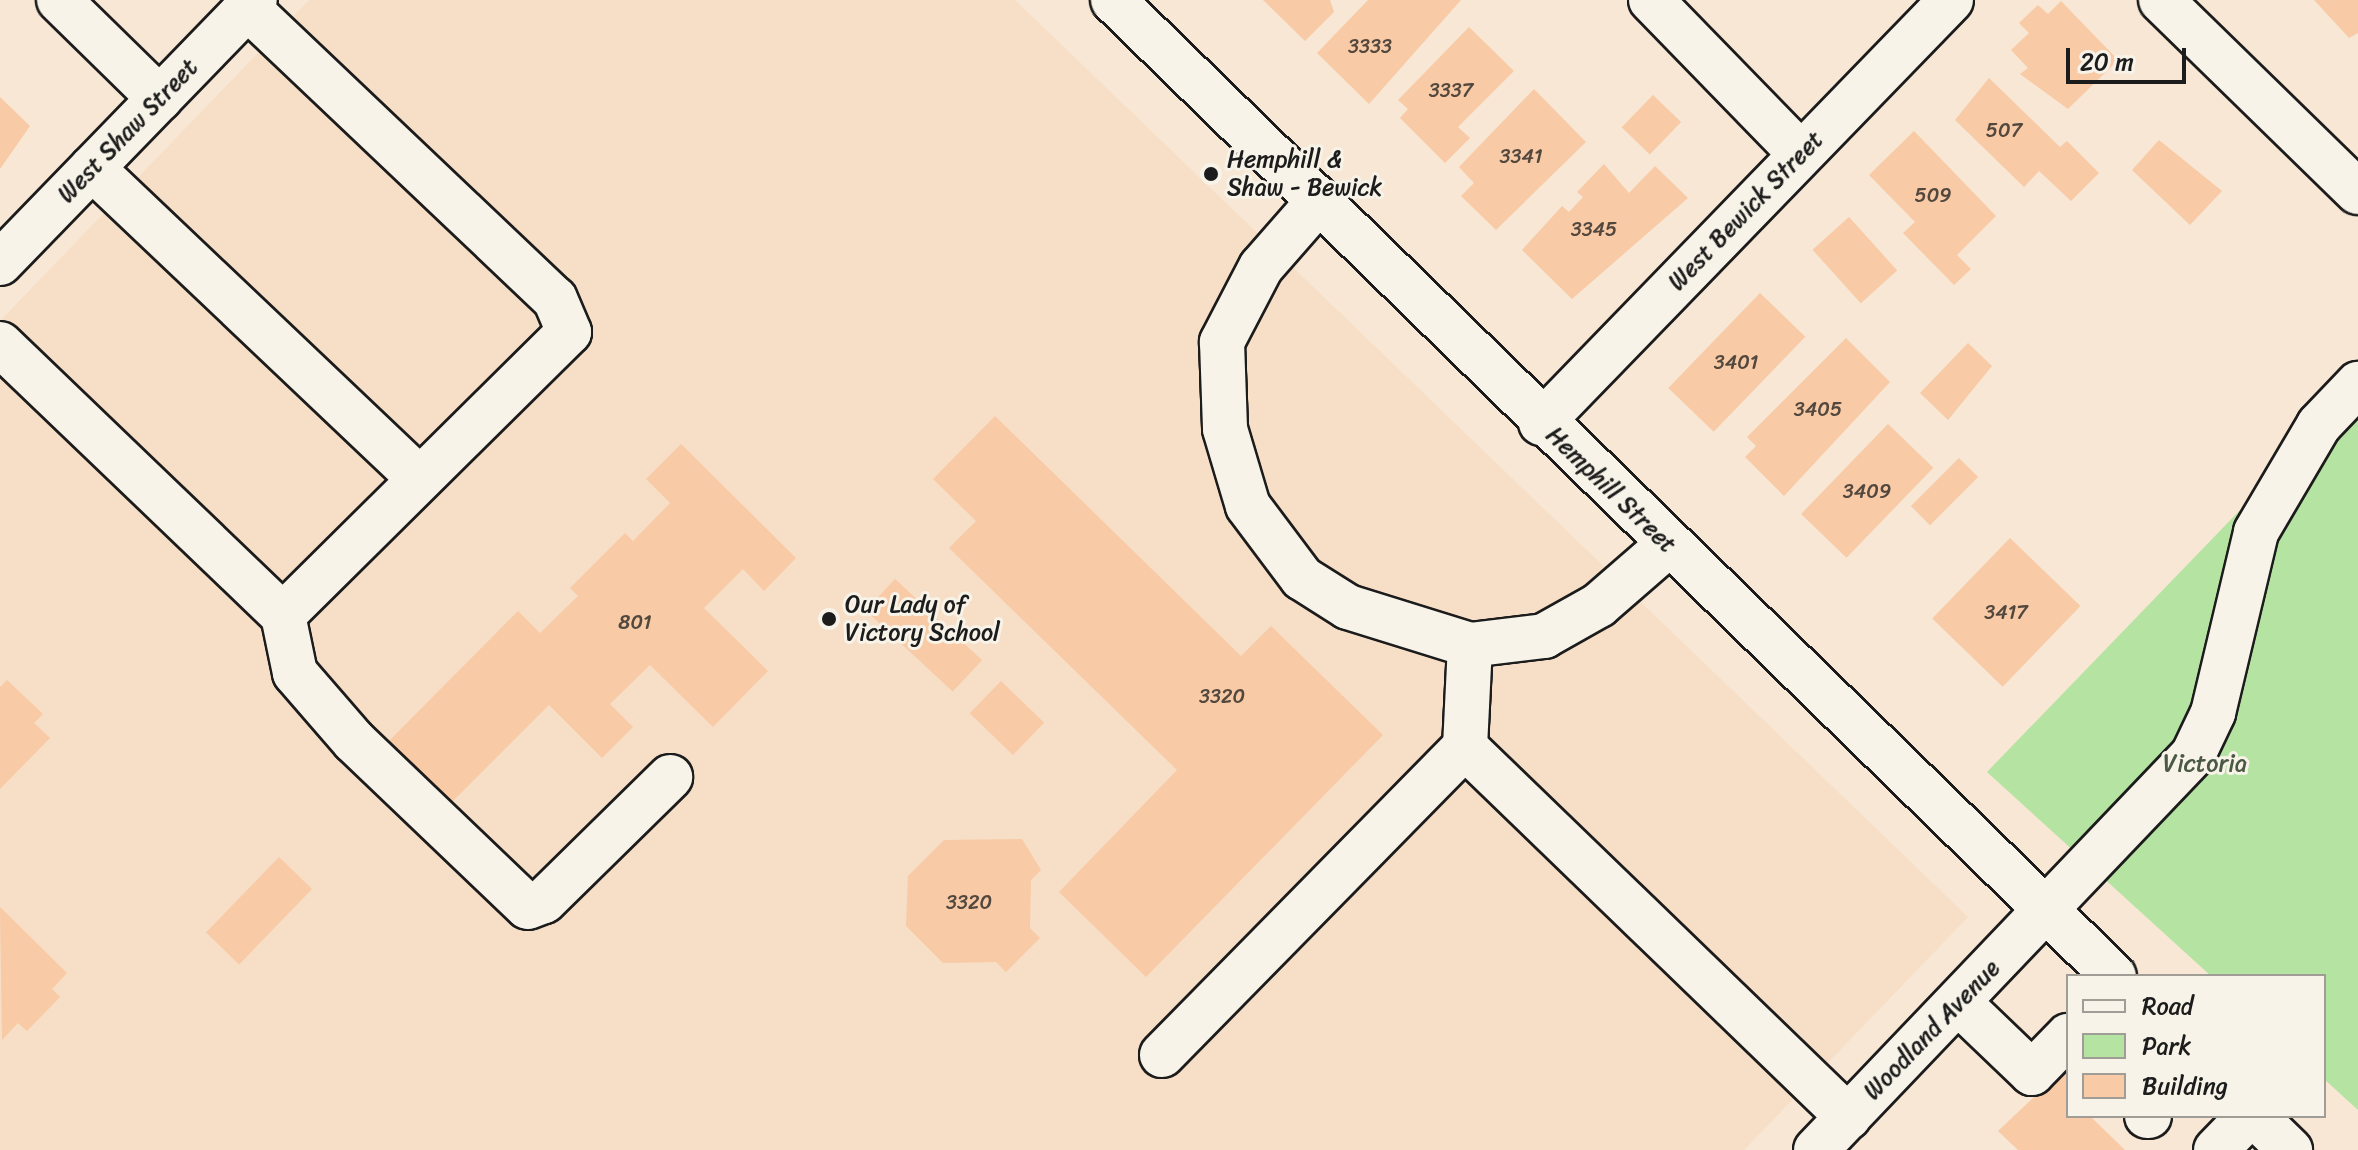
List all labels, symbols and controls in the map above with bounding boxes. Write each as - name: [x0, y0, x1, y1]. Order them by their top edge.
- scale bar: [2070, 32, 2190, 82]
- house number: 3333: [1348, 34, 1392, 58]
- text: 20 m: [2080, 41, 2134, 83]
- street label: West Shaw Street: [51, 52, 205, 210]
- house number: 3337: [1429, 78, 1473, 102]
- house number: 507: [1986, 118, 2022, 142]
- street label: West Bewick Street: [1663, 125, 1829, 297]
- house number: 3341: [1499, 144, 1543, 168]
- place label: Hemphill & Shaw - Bewick: [1227, 146, 1382, 202]
- marker: Hemphill & Shaw - Bewick: [1202, 165, 1220, 183]
- house number: 509: [1914, 183, 1952, 207]
- house number: 3345: [1571, 217, 1617, 241]
- house number: 3401: [1714, 350, 1758, 374]
- house number: 3405: [1794, 397, 1842, 421]
- street label: Hemphill Street: [1540, 421, 1682, 559]
- house number: 3409: [1843, 479, 1891, 503]
- place label: Our Lady of Victory School: [845, 591, 1000, 647]
- house number: 3417: [1984, 600, 2028, 624]
- house number: 801: [618, 610, 652, 634]
- marker: Our Lady of Victory School: [820, 610, 838, 628]
- house number: 3320: [1199, 684, 1245, 708]
- park label: Victoria: [2163, 750, 2247, 778]
- house number: 3320: [946, 890, 992, 914]
- street label: Woodland Avenue: [1858, 954, 2006, 1106]
- legend: [2066, 974, 2326, 1118]
- text: Road: [2142, 985, 2193, 1027]
- text: Park: [2142, 1025, 2191, 1067]
- text: Building: [2142, 1065, 2228, 1107]

